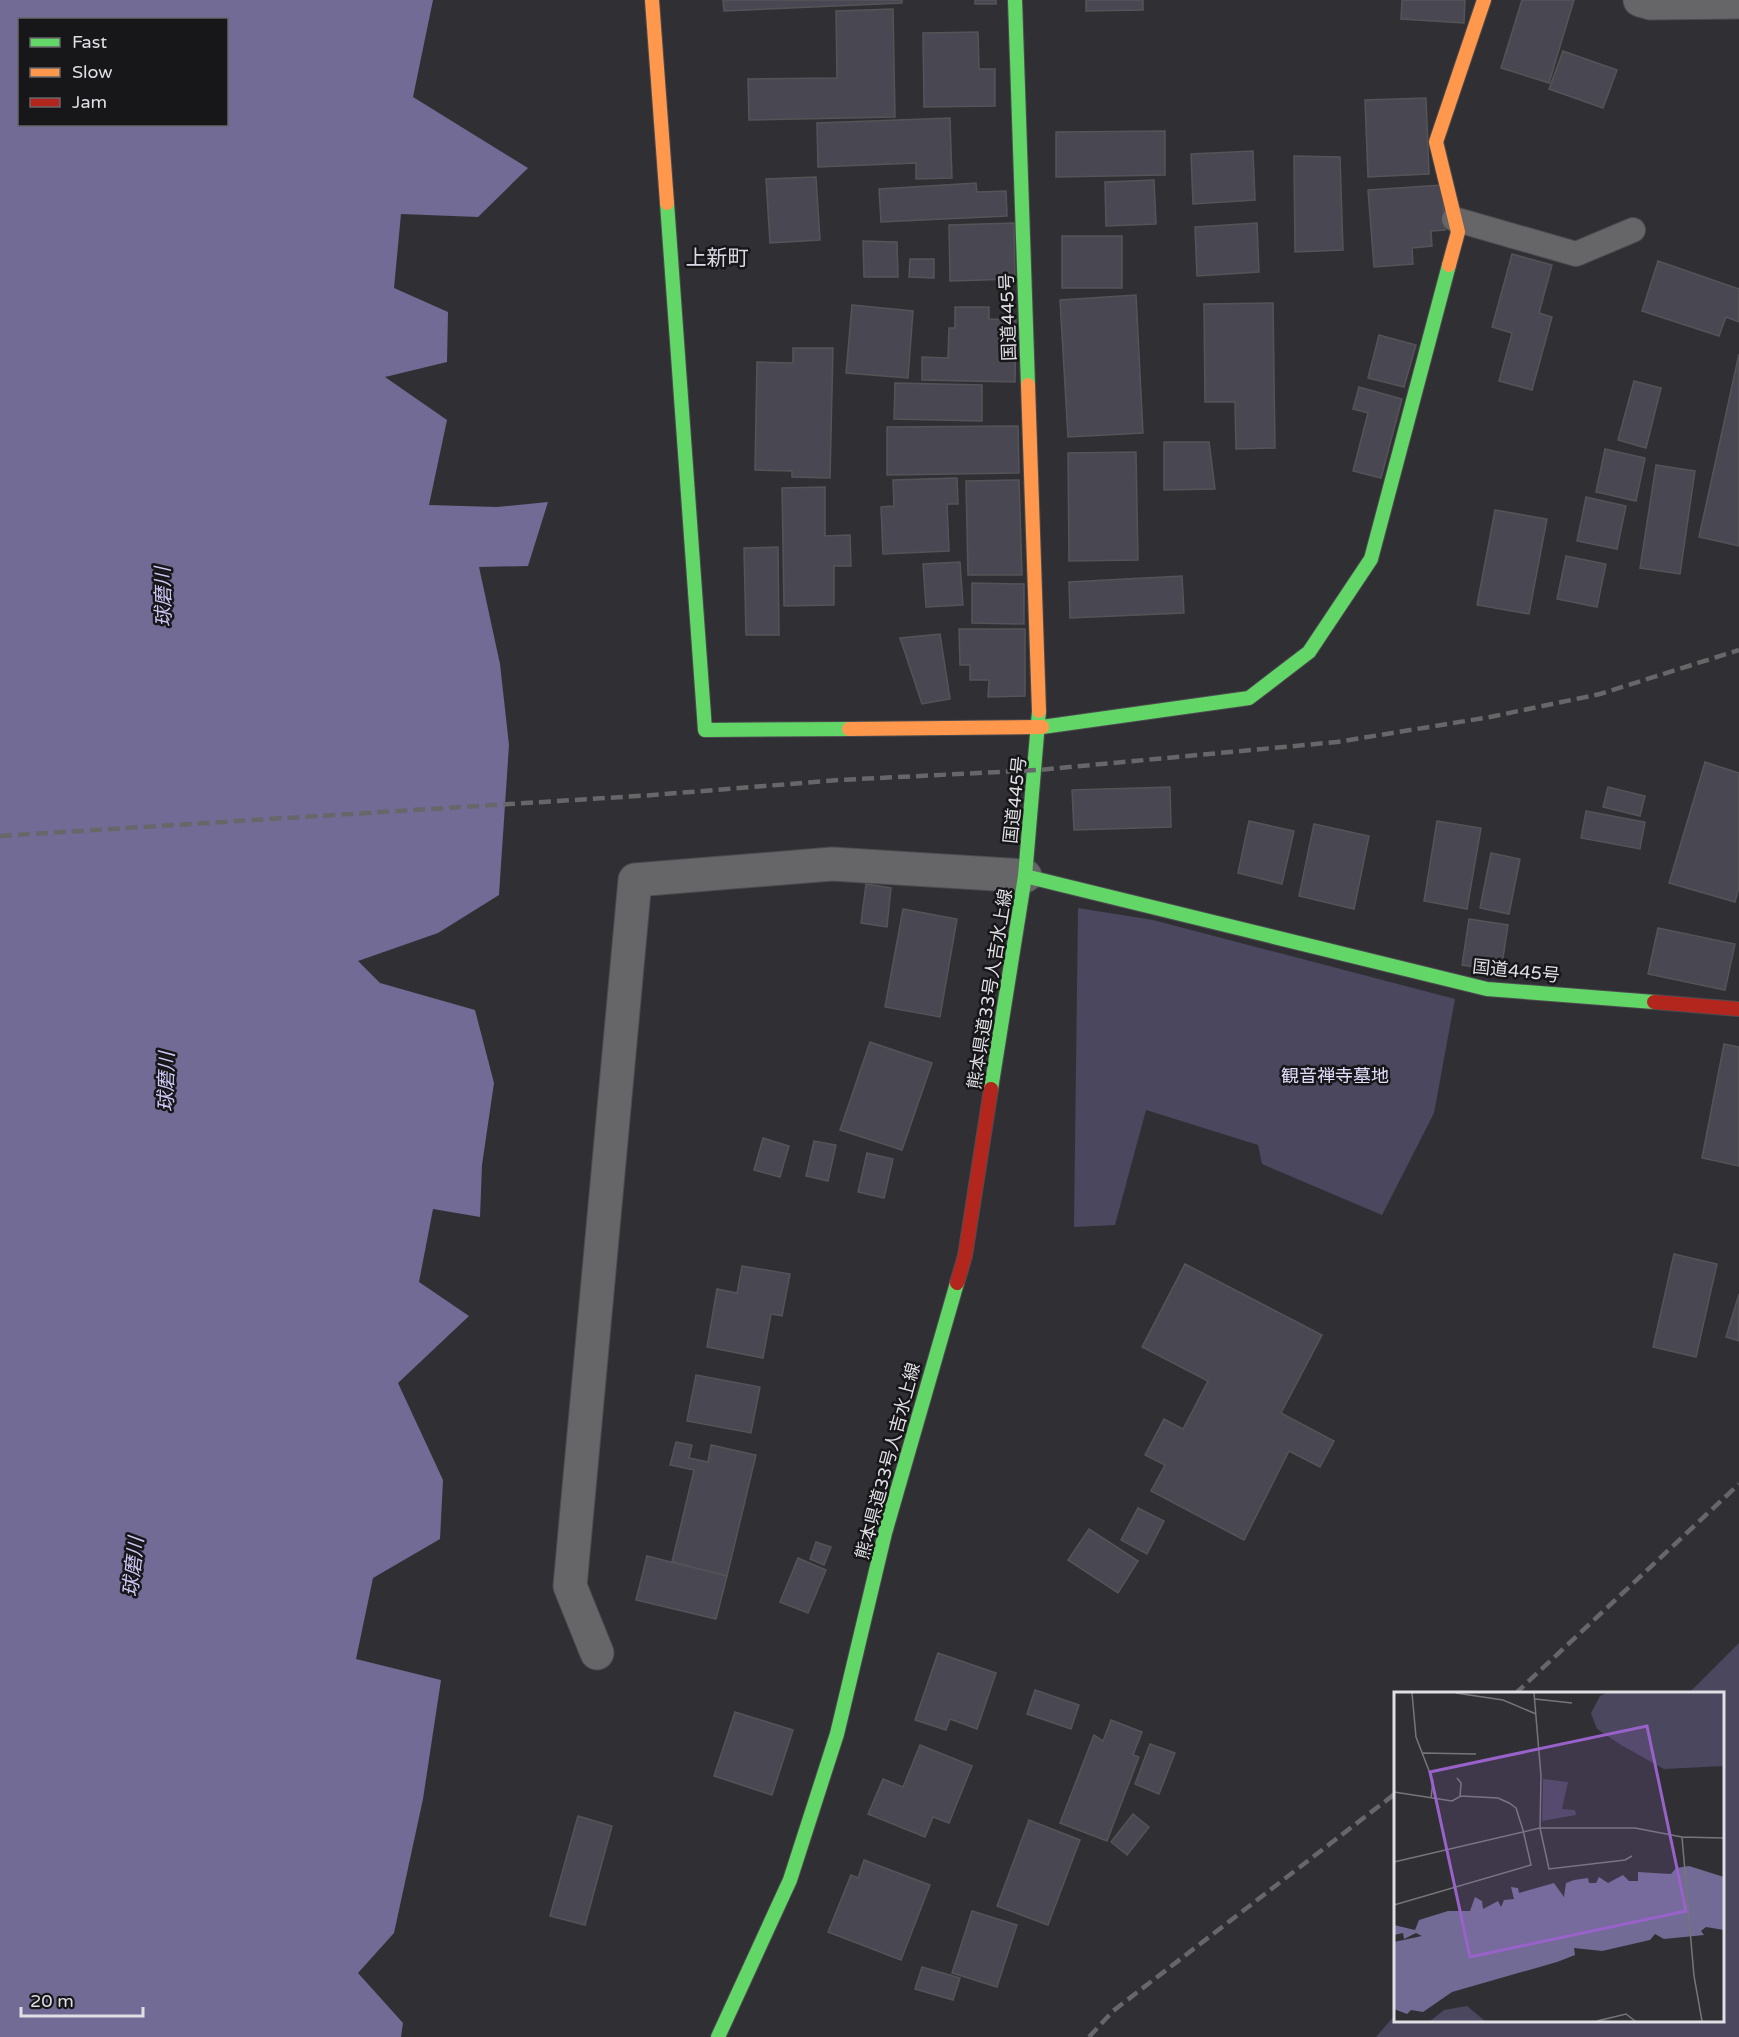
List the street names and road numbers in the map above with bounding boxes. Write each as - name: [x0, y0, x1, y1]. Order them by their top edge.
- street label: 国道445号: [995, 273, 1021, 361]
- street label: 国道445号: [999, 755, 1031, 845]
- street label: 熊本県道33号人吉水上線: [963, 887, 1017, 1091]
- street label: 国道445号: [1471, 955, 1561, 987]
- street label: 熊本県道33号人吉水上線: [851, 1360, 925, 1562]

